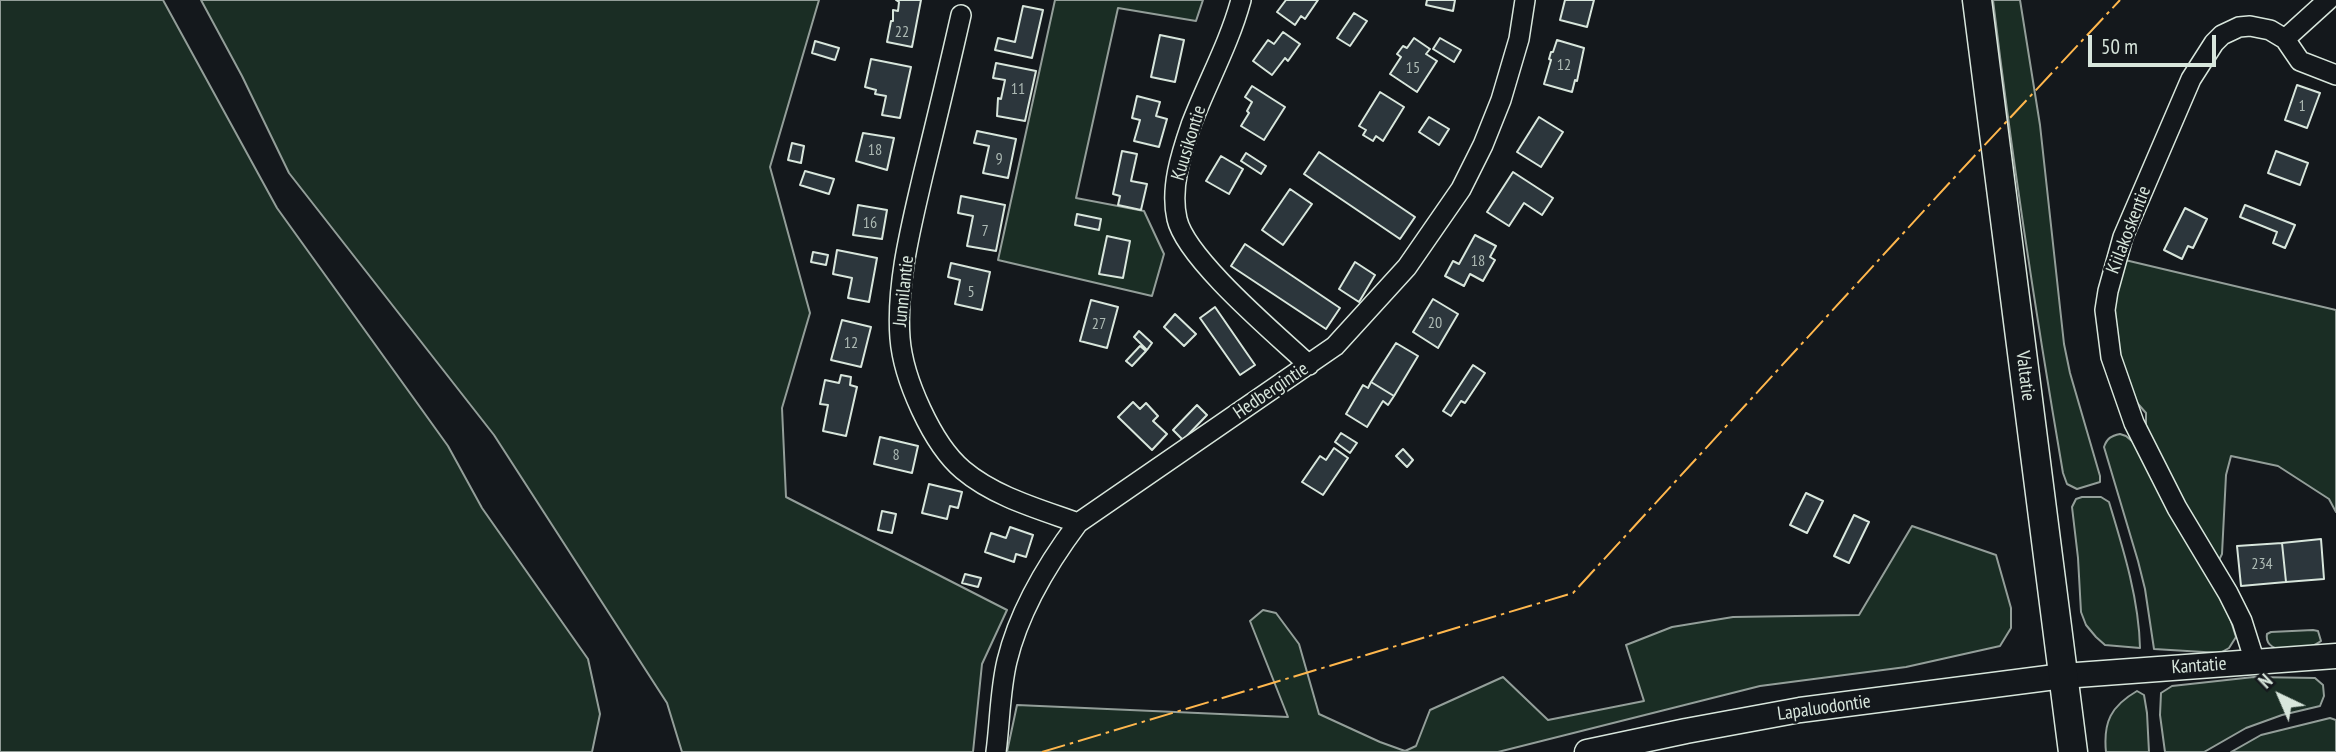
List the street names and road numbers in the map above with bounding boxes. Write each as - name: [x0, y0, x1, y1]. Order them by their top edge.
- street label: Kuusikontie: [1167, 103, 1211, 183]
- street label: Kiilakoskentie: [2102, 183, 2156, 277]
- street label: Junnilantie: [889, 254, 919, 328]
- street label: Valtatie: [2011, 350, 2039, 402]
- street label: Hedbergintie: [1229, 358, 1313, 424]
- street label: Kantatie: [2171, 653, 2227, 679]
- street label: Lapaluodontie: [1776, 690, 1872, 726]

